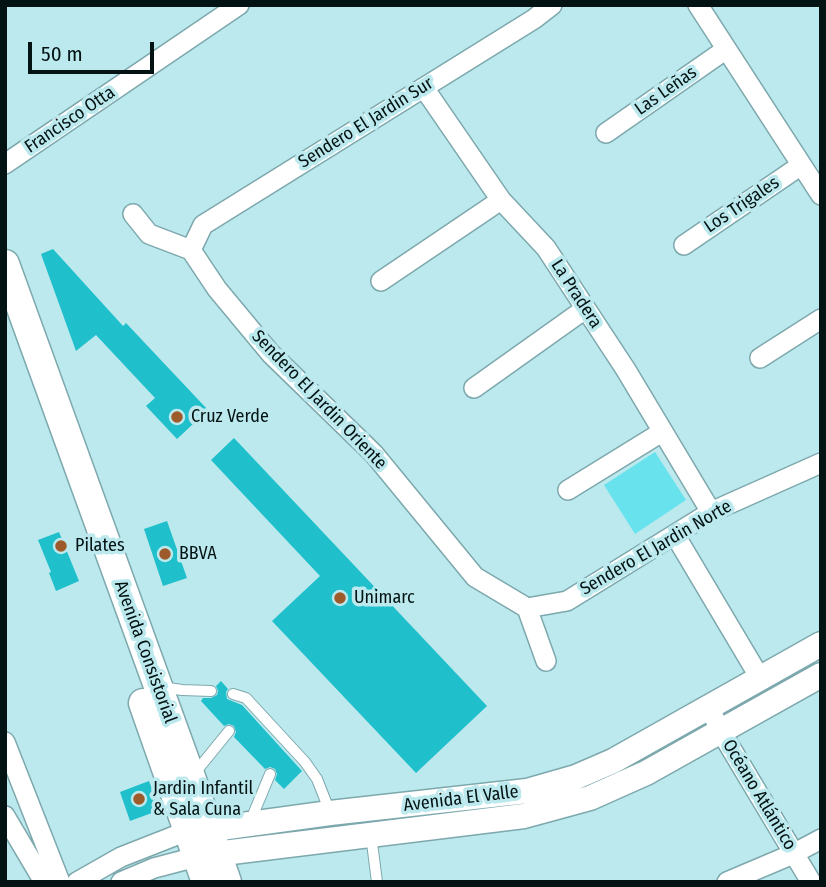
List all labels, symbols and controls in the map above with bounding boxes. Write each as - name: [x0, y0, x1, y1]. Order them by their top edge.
- scale bar: [32, 28, 158, 72]
- text: 50 m: [41, 41, 83, 67]
- street label: Las Leñas: [631, 62, 701, 120]
- street label: Sendero El Jardin Sur: [295, 73, 437, 173]
- street label: Francisco Otta: [21, 82, 119, 158]
- street label: Los Trigales: [700, 172, 784, 238]
- street label: La Pradera: [546, 256, 606, 332]
- street label: Sendero El Jardin Oriente: [247, 326, 391, 474]
- place label: Cruz Verde: [191, 406, 269, 428]
- marker: Cruz Verde: [169, 409, 185, 425]
- street label: Sendero El Jardin Norte: [576, 496, 736, 600]
- place label: Pilates: [75, 535, 125, 557]
- marker: Pilates: [53, 538, 69, 554]
- place label: BBVA: [179, 543, 217, 565]
- marker: BBVA: [157, 546, 173, 562]
- street label: Avenida Consistorial: [109, 578, 181, 726]
- place label: Unimarc: [354, 587, 415, 609]
- marker: Unimarc: [332, 590, 348, 606]
- street label: Océano Atlántico: [718, 736, 800, 854]
- place label: Jardin Infantil & Sala Cuna: [153, 778, 253, 820]
- street label: Avenida El Valle: [402, 781, 520, 817]
- marker: Jardin Infantil & Sala Cuna: [131, 791, 147, 807]

